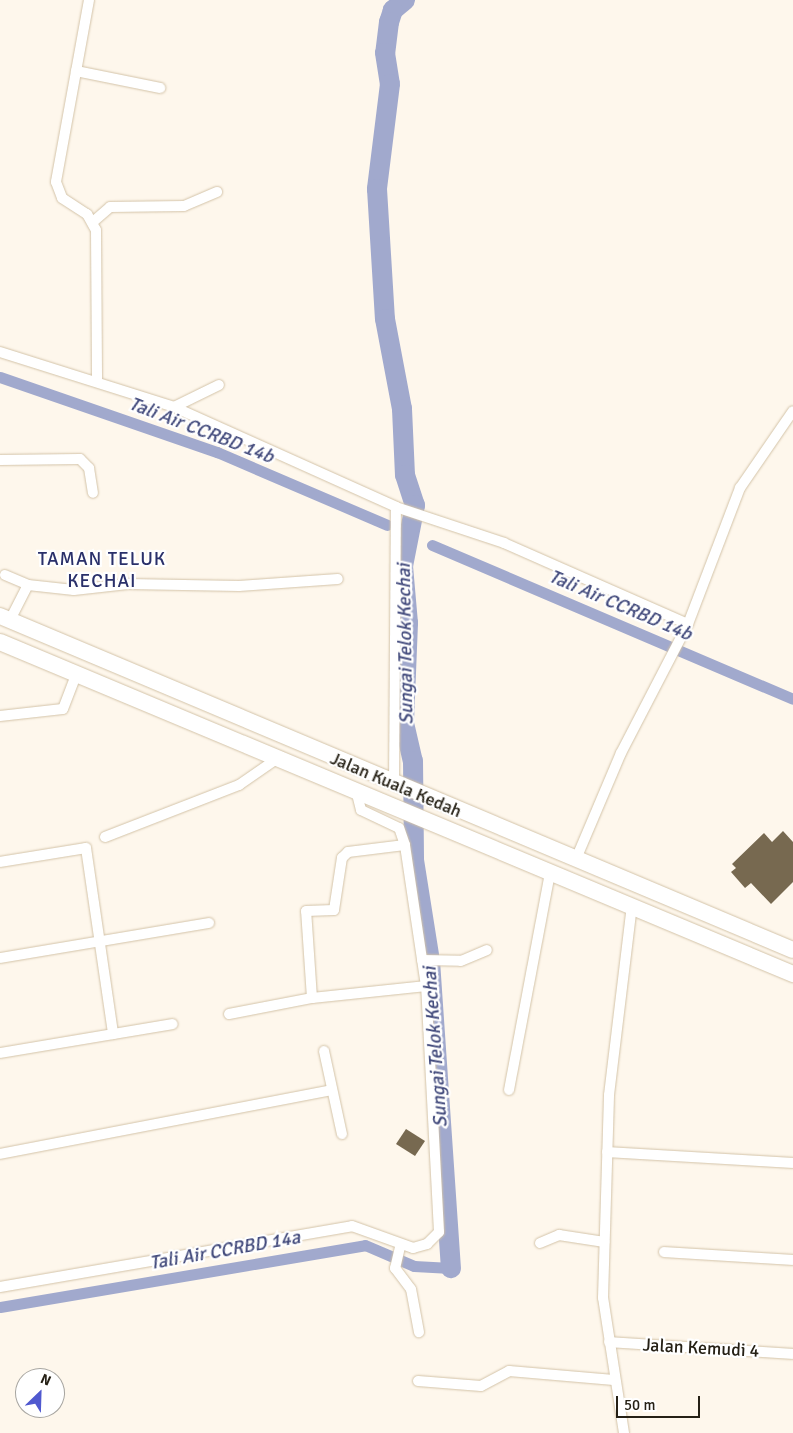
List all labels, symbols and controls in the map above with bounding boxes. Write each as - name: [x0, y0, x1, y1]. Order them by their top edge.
- water label: Tali Air CCRBD 14b: [125, 393, 277, 469]
- district label: TAMAN TELUK KECHAI: [36, 549, 168, 593]
- water label: Sungai Telok Kechai: [393, 563, 419, 725]
- water label: Tali Air CCRBD 14b: [545, 566, 695, 646]
- street label: Jalan Kuala Kedah: [327, 748, 465, 822]
- water label: Sungai Telok Kechai: [419, 966, 453, 1128]
- water label: Tali Air CCRBD 14a: [148, 1227, 302, 1275]
- street label: Jalan Kemudi 4: [642, 1334, 760, 1362]
- north arrow: [15, 1368, 65, 1418]
- text: N: [38, 1370, 54, 1390]
- scale bar: [618, 1386, 702, 1418]
- text: 50 m: [624, 1396, 655, 1414]

